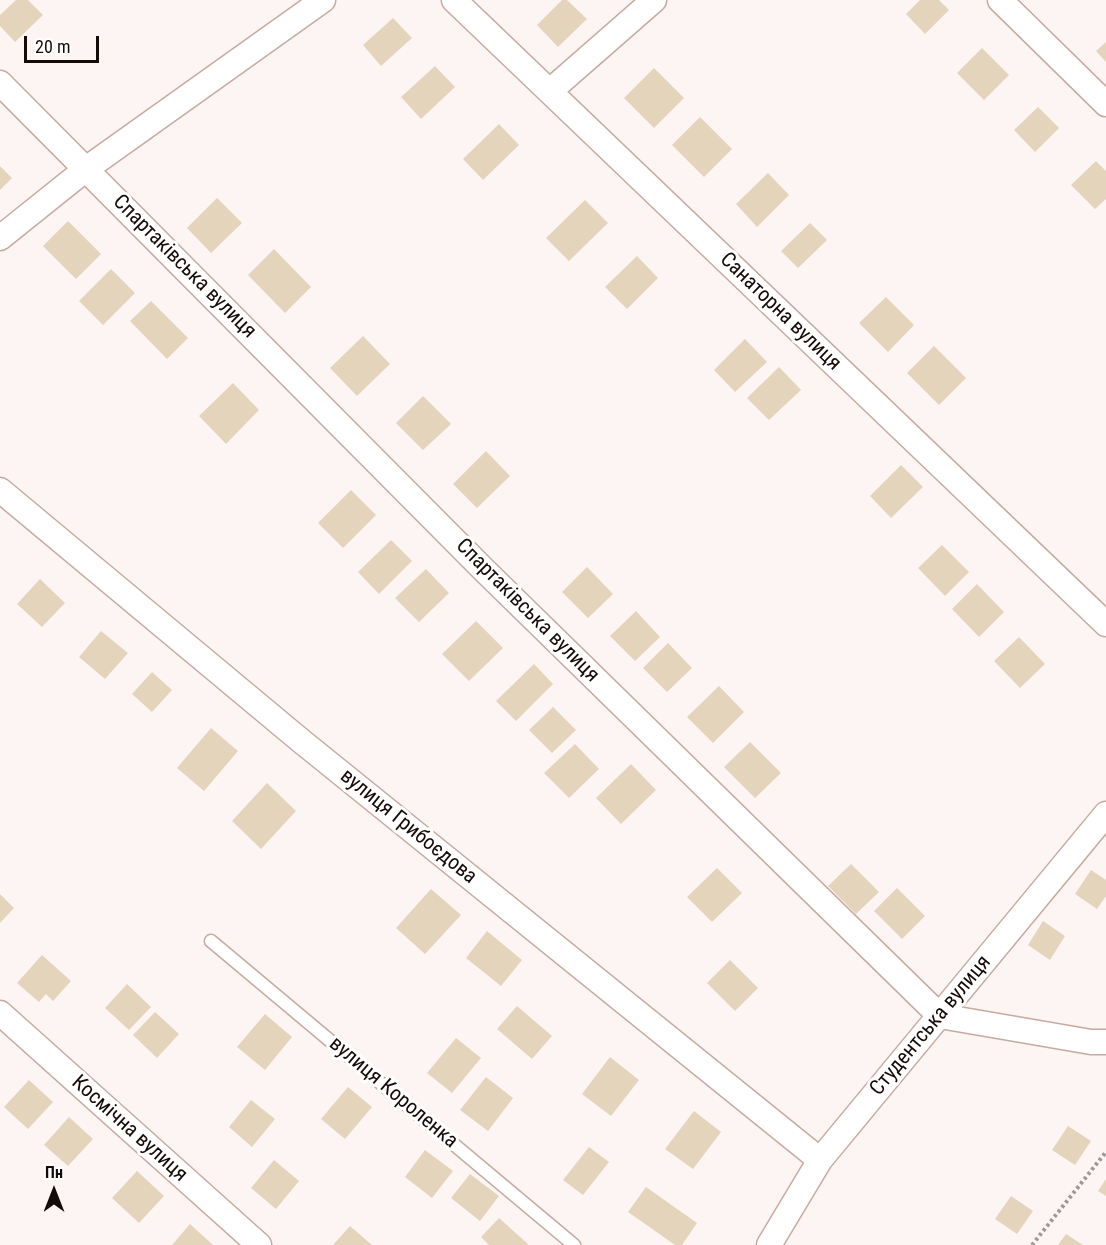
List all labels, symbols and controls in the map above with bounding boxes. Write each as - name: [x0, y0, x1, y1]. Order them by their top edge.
- scale bar: [27, 24, 102, 62]
- text: 20 m: [35, 36, 70, 57]
- street label: Спартаківська вулиця: [107, 190, 261, 344]
- street label: Санаторна вулиця: [714, 248, 846, 376]
- street label: Спартаківська вулиця: [450, 534, 604, 688]
- street label: вулиця Грибоєдова: [335, 764, 481, 890]
- street label: Студентська вулиця: [865, 951, 997, 1101]
- street label: вулиця Короленка: [323, 1032, 463, 1154]
- street label: Космічна вулиця: [66, 1070, 192, 1188]
- north arrow: [24, 1161, 84, 1221]
- text: Пн: [45, 1163, 63, 1182]

